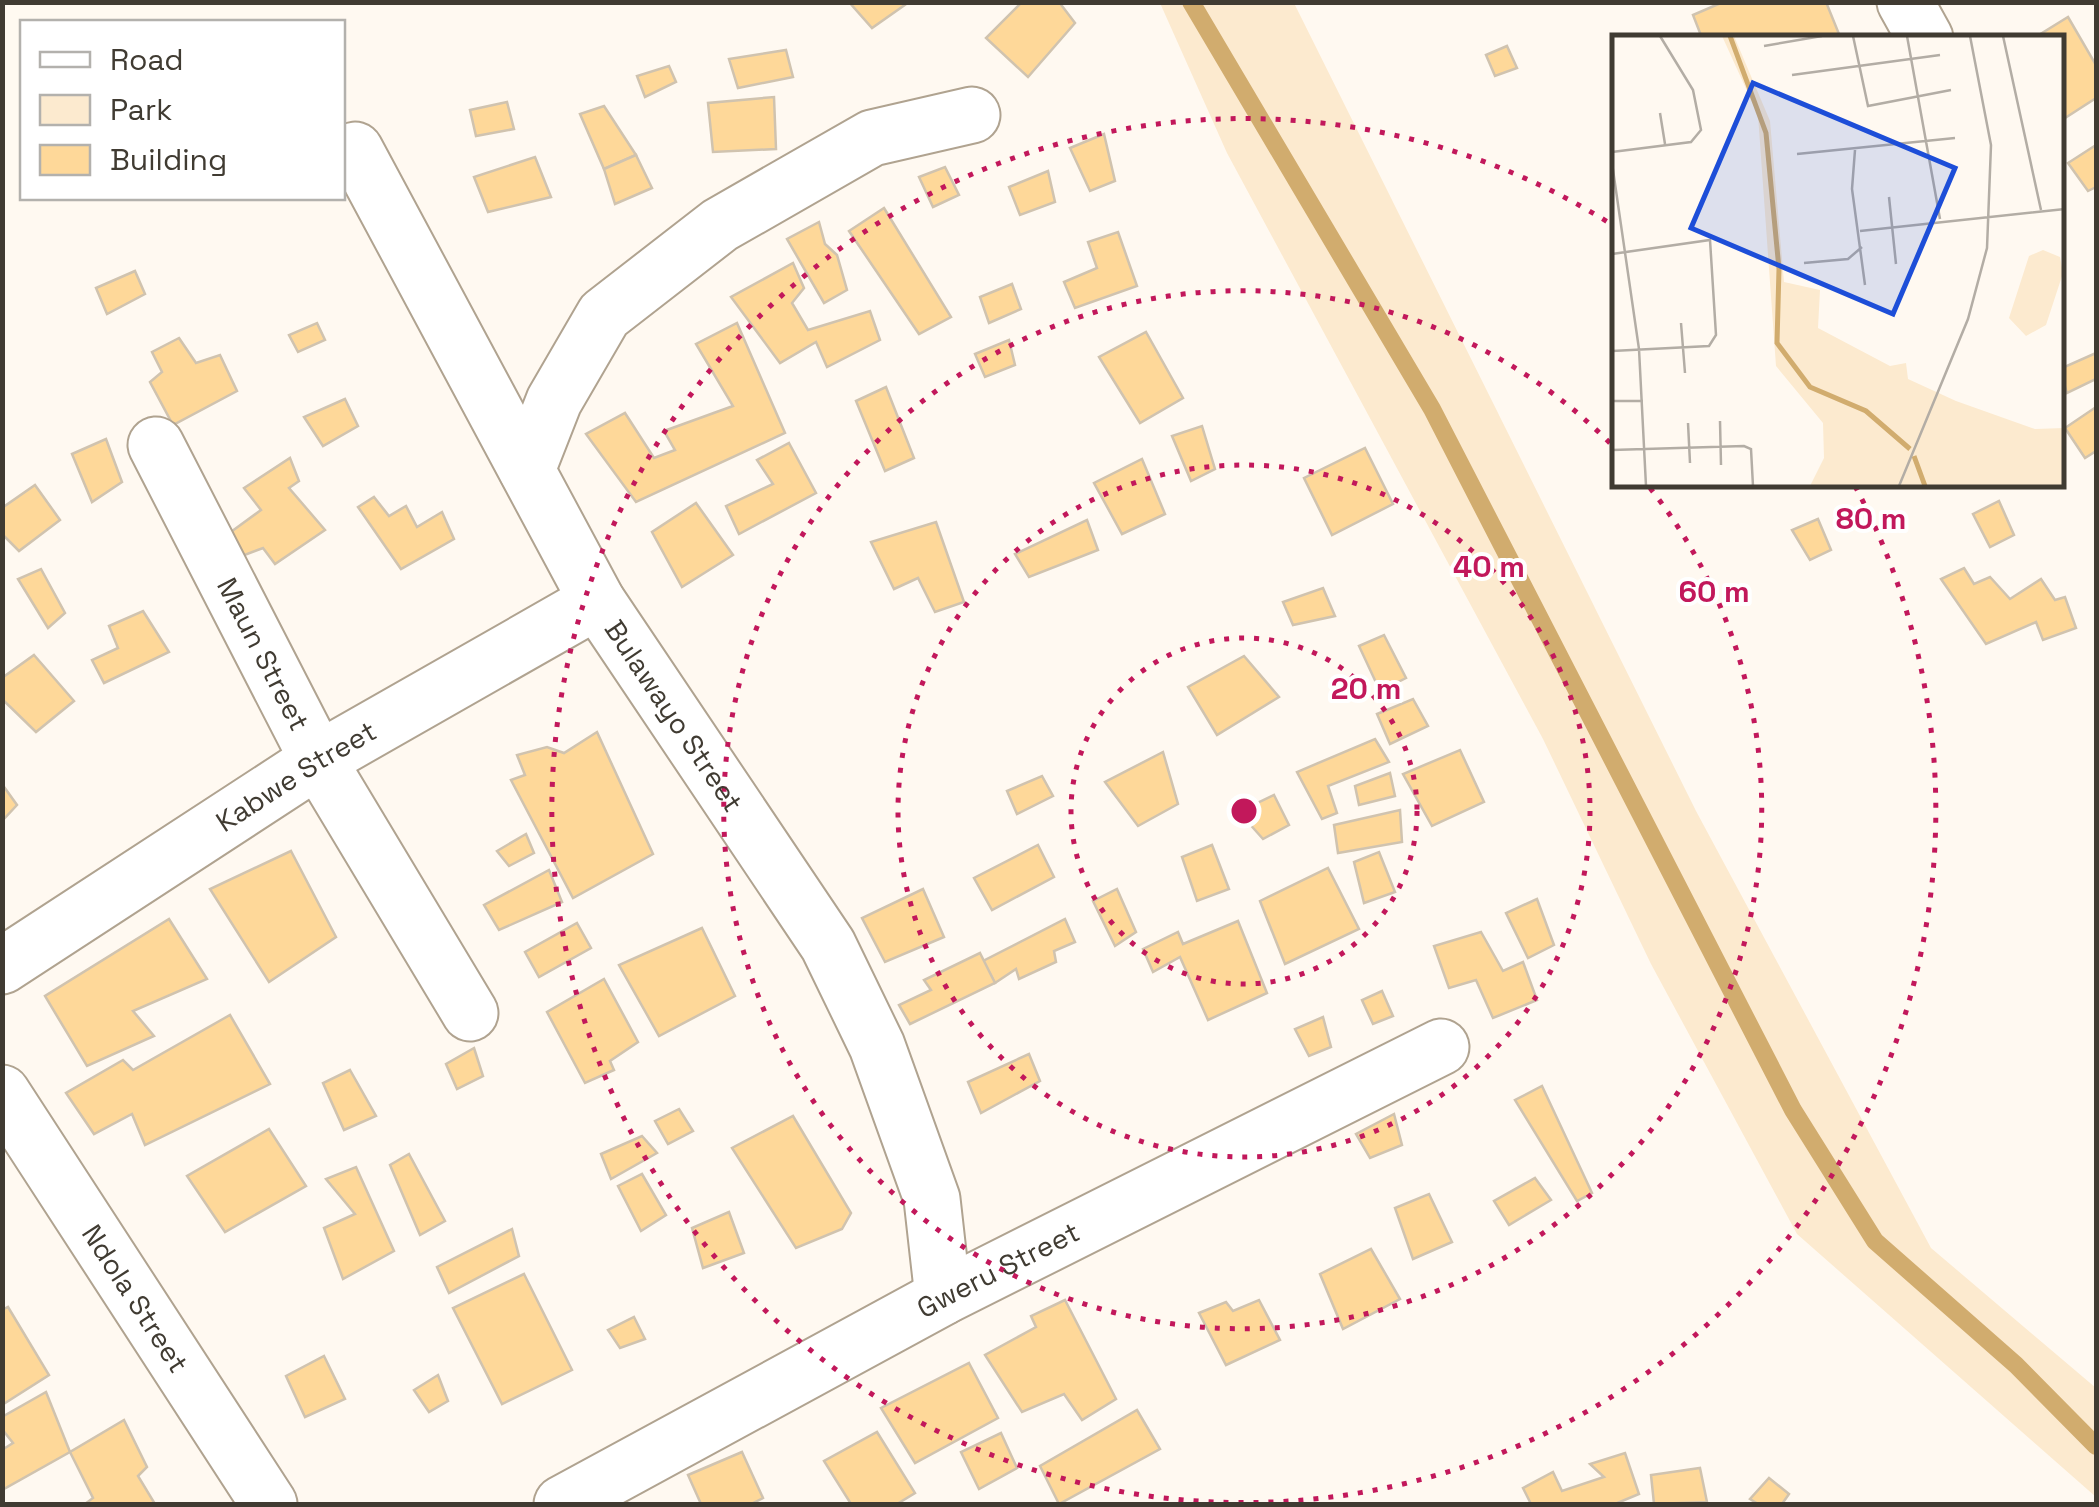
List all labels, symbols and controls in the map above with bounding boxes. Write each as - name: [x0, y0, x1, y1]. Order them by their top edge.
- legend: [20, 20, 345, 200]
- inset map: [1612, 35, 2064, 488]
- text: Road: [110, 40, 184, 79]
- text: Park: [110, 90, 172, 129]
- text: Building: [110, 140, 227, 179]
- text: 80 m: [1836, 499, 1906, 538]
- text: 40 m: [1453, 547, 1525, 586]
- street label: Maun Street: [209, 571, 318, 737]
- text: 60 m: [1678, 572, 1750, 611]
- street label: Bulawayo Street: [597, 613, 751, 819]
- text: 20 m: [1331, 669, 1401, 708]
- street label: Kabwe Street: [209, 713, 383, 840]
- centre of rings: [1226, 793, 1262, 829]
- street label: Gweru Street: [910, 1213, 1085, 1326]
- street label: Ndola Street: [74, 1217, 197, 1379]

